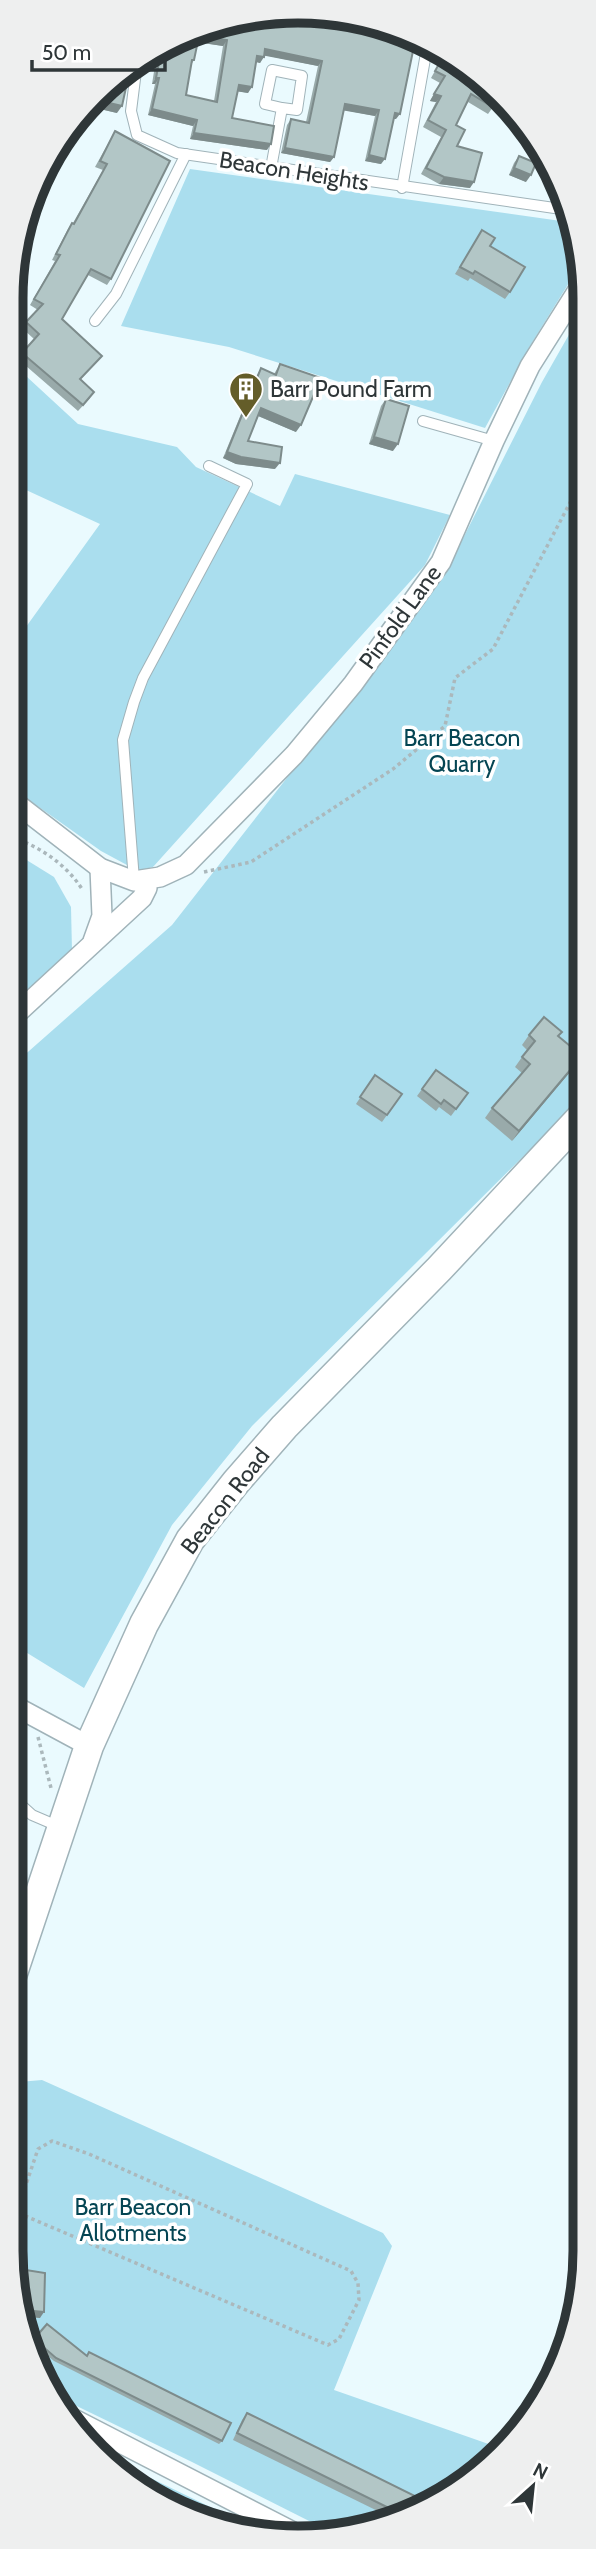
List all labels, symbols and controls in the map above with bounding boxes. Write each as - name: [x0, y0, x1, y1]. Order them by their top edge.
- scale bar: [32, 28, 164, 72]
- text: 50 m: [42, 40, 91, 65]
- street label: Beacon Heights: [217, 145, 371, 197]
- building icon: Barr Pound Farm: [227, 370, 265, 419]
- place label: Barr Pound Farm: [270, 375, 432, 403]
- street label: Pinfold Lane: [353, 560, 447, 674]
- park label: Barr Beacon Quarry: [404, 724, 520, 778]
- street label: Beacon Road: [175, 1442, 275, 1560]
- park label: Barr Beacon Allotments: [75, 2193, 191, 2247]
- north arrow: [498, 2451, 568, 2521]
- text: N: [529, 2458, 552, 2485]

